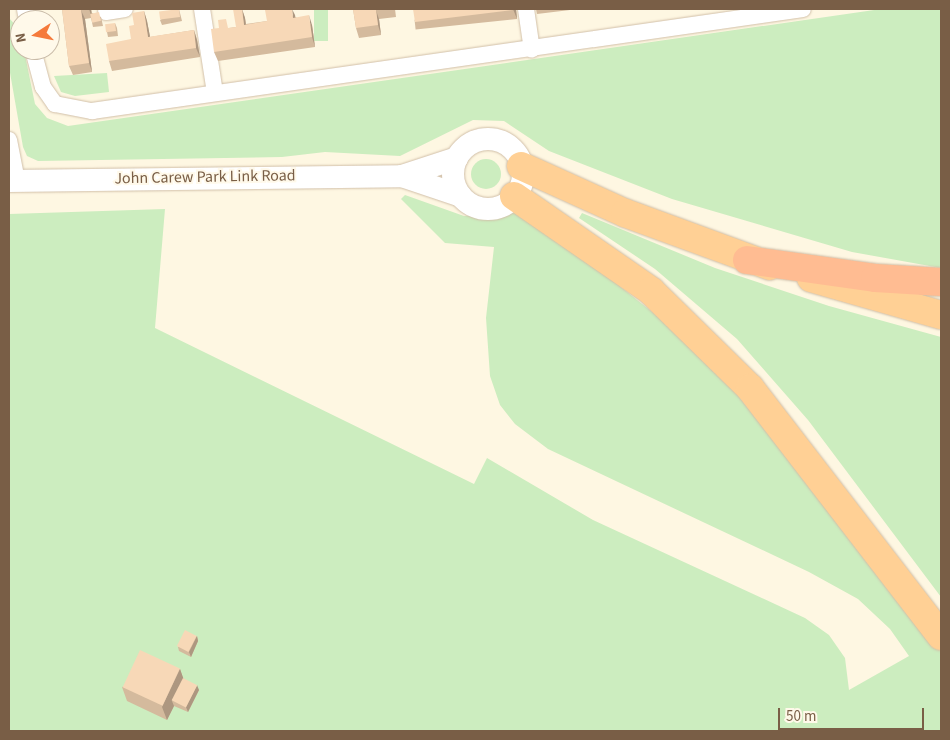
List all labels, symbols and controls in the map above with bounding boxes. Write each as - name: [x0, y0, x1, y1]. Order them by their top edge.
- north arrow: [10, 10, 60, 60]
- text: N: [11, 31, 32, 44]
- street label: John Carew Park Link Road: [114, 166, 296, 188]
- scale bar: [780, 698, 926, 730]
- text: 50 m: [786, 706, 816, 727]

